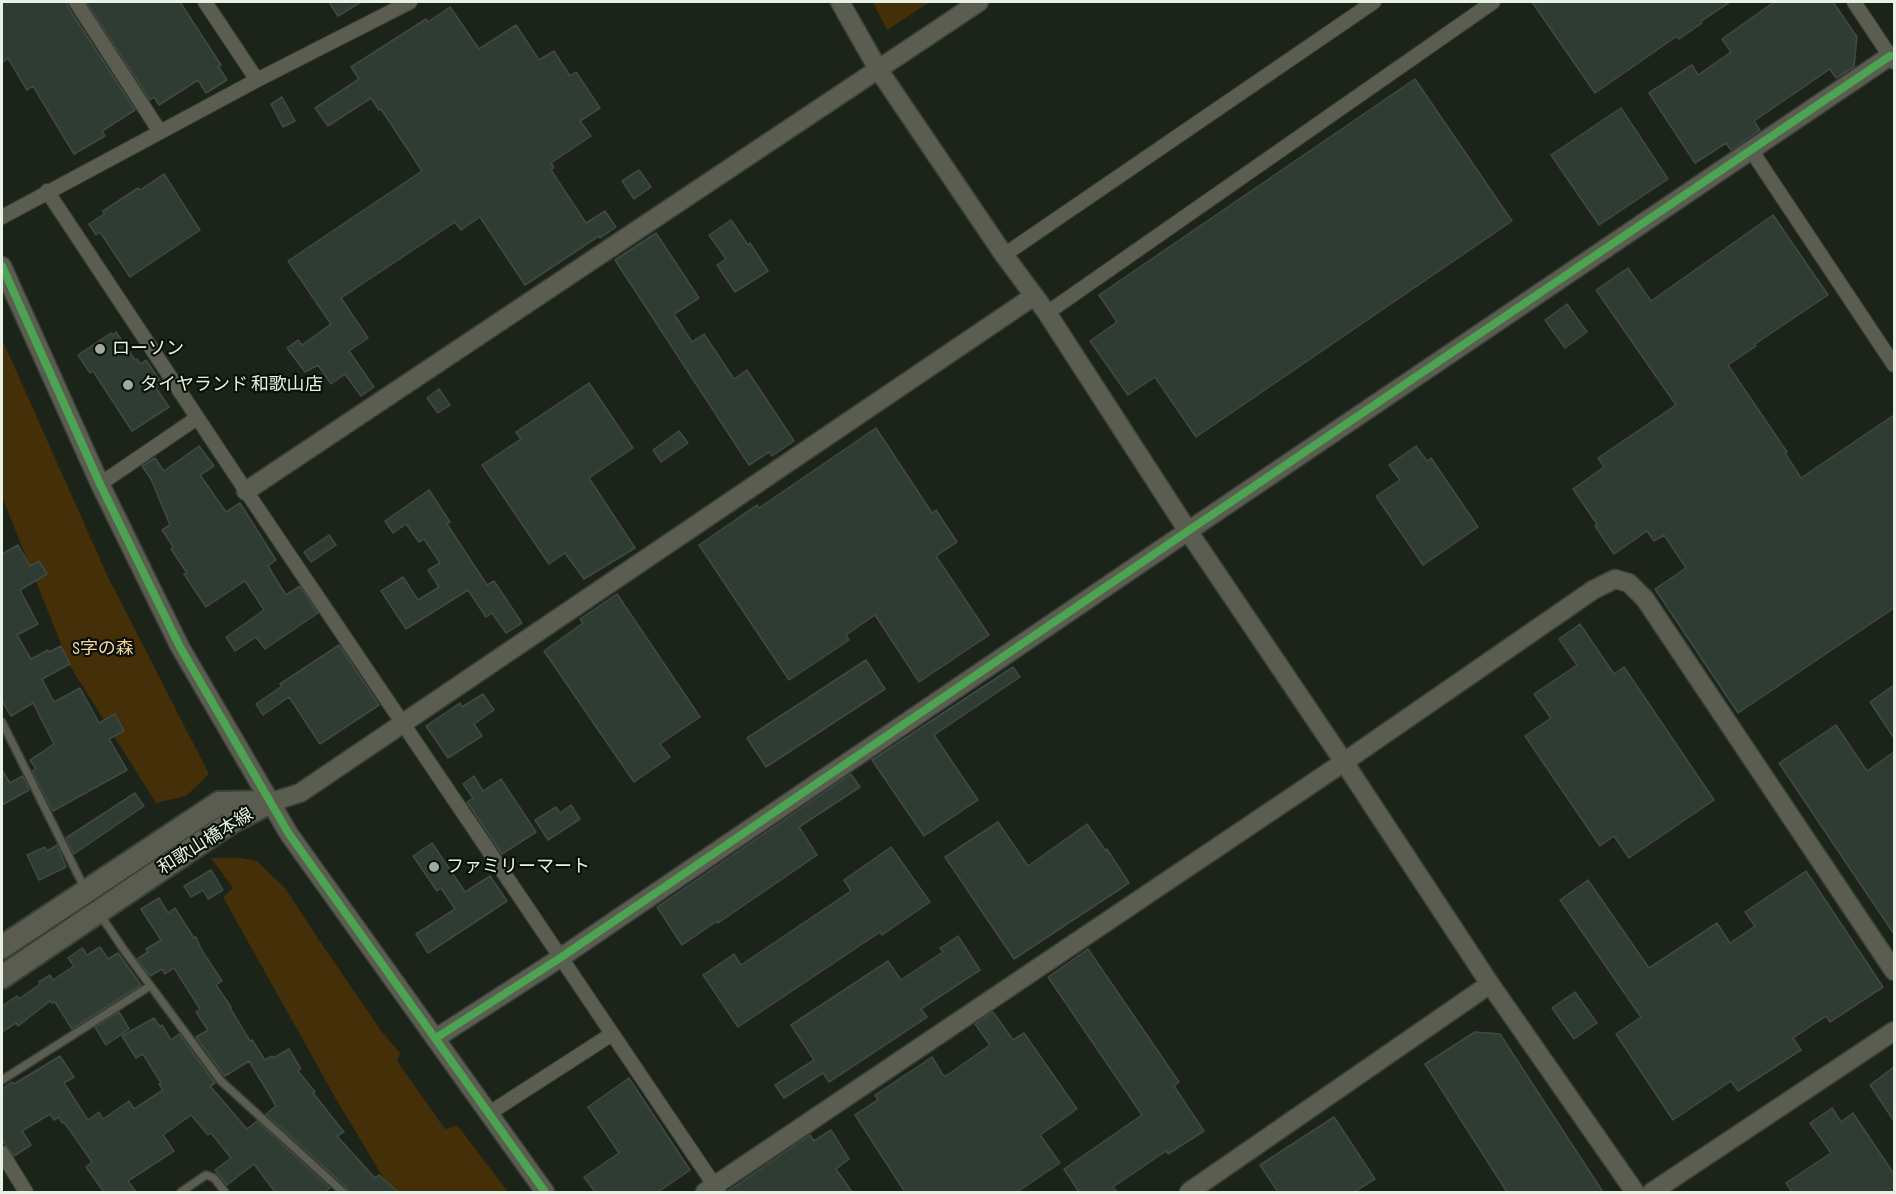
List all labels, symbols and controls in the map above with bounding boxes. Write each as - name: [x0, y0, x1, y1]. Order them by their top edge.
- place label: ローソン: [112, 338, 184, 360]
- marker: ローソン: [93, 342, 107, 356]
- place label: タイヤランド 和歌山店: [140, 374, 323, 396]
- marker: タイヤランド 和歌山店: [121, 378, 135, 392]
- park label: S字の森: [72, 638, 134, 660]
- street label: 和歌山橋本線: [154, 804, 258, 880]
- place label: ファミリーマート: [446, 856, 590, 878]
- marker: ファミリーマート: [427, 860, 441, 874]

